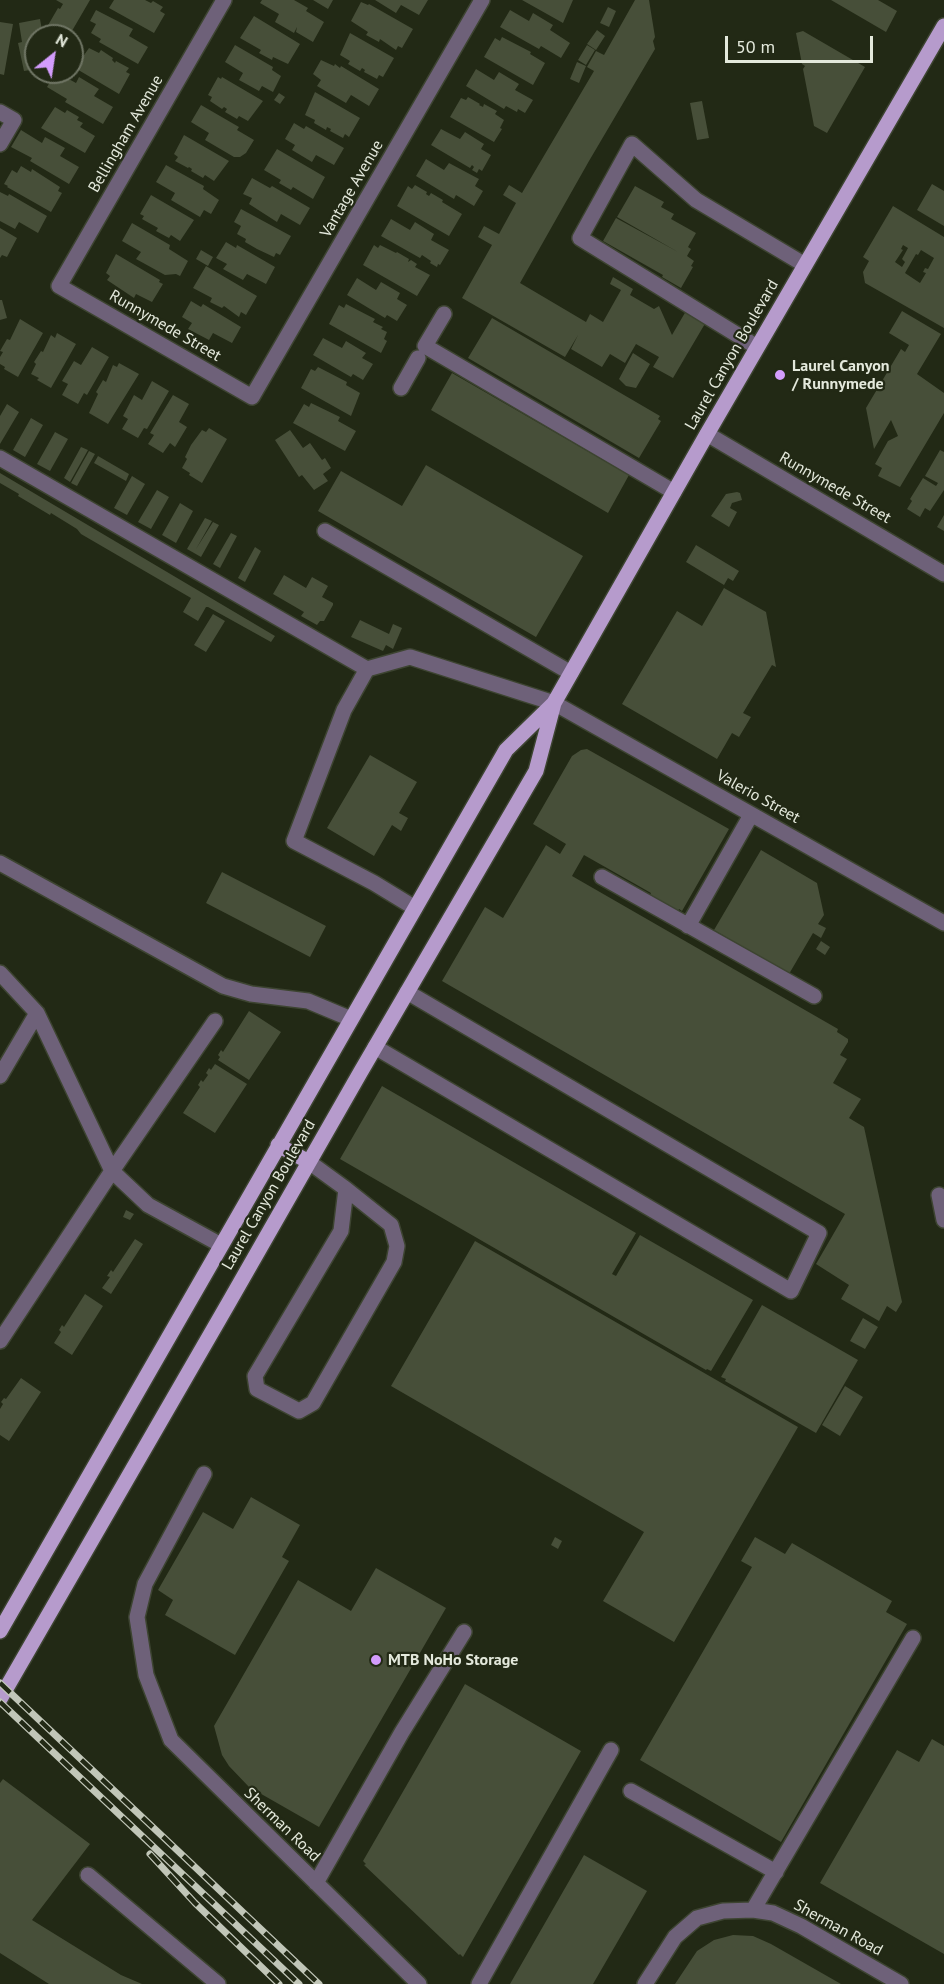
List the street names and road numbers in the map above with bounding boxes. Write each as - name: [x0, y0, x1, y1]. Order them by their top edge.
- street label: Bellingham Avenue: [85, 72, 167, 196]
- street label: Vantage Avenue: [316, 137, 388, 241]
- street label: Laurel Canyon Boulevard: [681, 277, 783, 433]
- street label: Runnymede Street: [106, 286, 224, 366]
- street label: Runnymede Street: [776, 448, 894, 528]
- street label: Valerio Street: [713, 766, 803, 828]
- street label: Laurel Canyon Boulevard: [218, 1117, 320, 1273]
- street label: Sherman Road: [240, 1784, 324, 1866]
- street label: Sherman Road: [790, 1896, 886, 1960]

